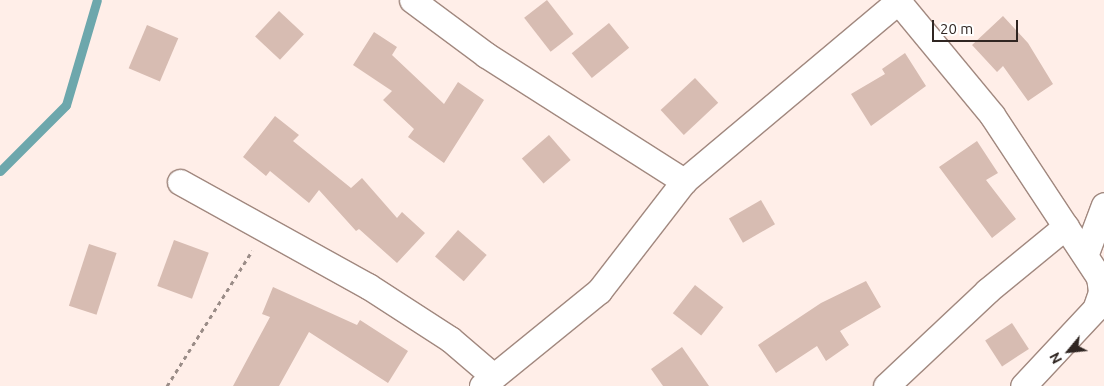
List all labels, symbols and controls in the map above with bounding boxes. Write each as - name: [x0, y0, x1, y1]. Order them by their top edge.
- scale bar: [934, 10, 1020, 42]
- text: 20 m: [940, 20, 973, 37]
- north arrow: [1044, 326, 1094, 376]
- text: N: [1046, 350, 1065, 366]

